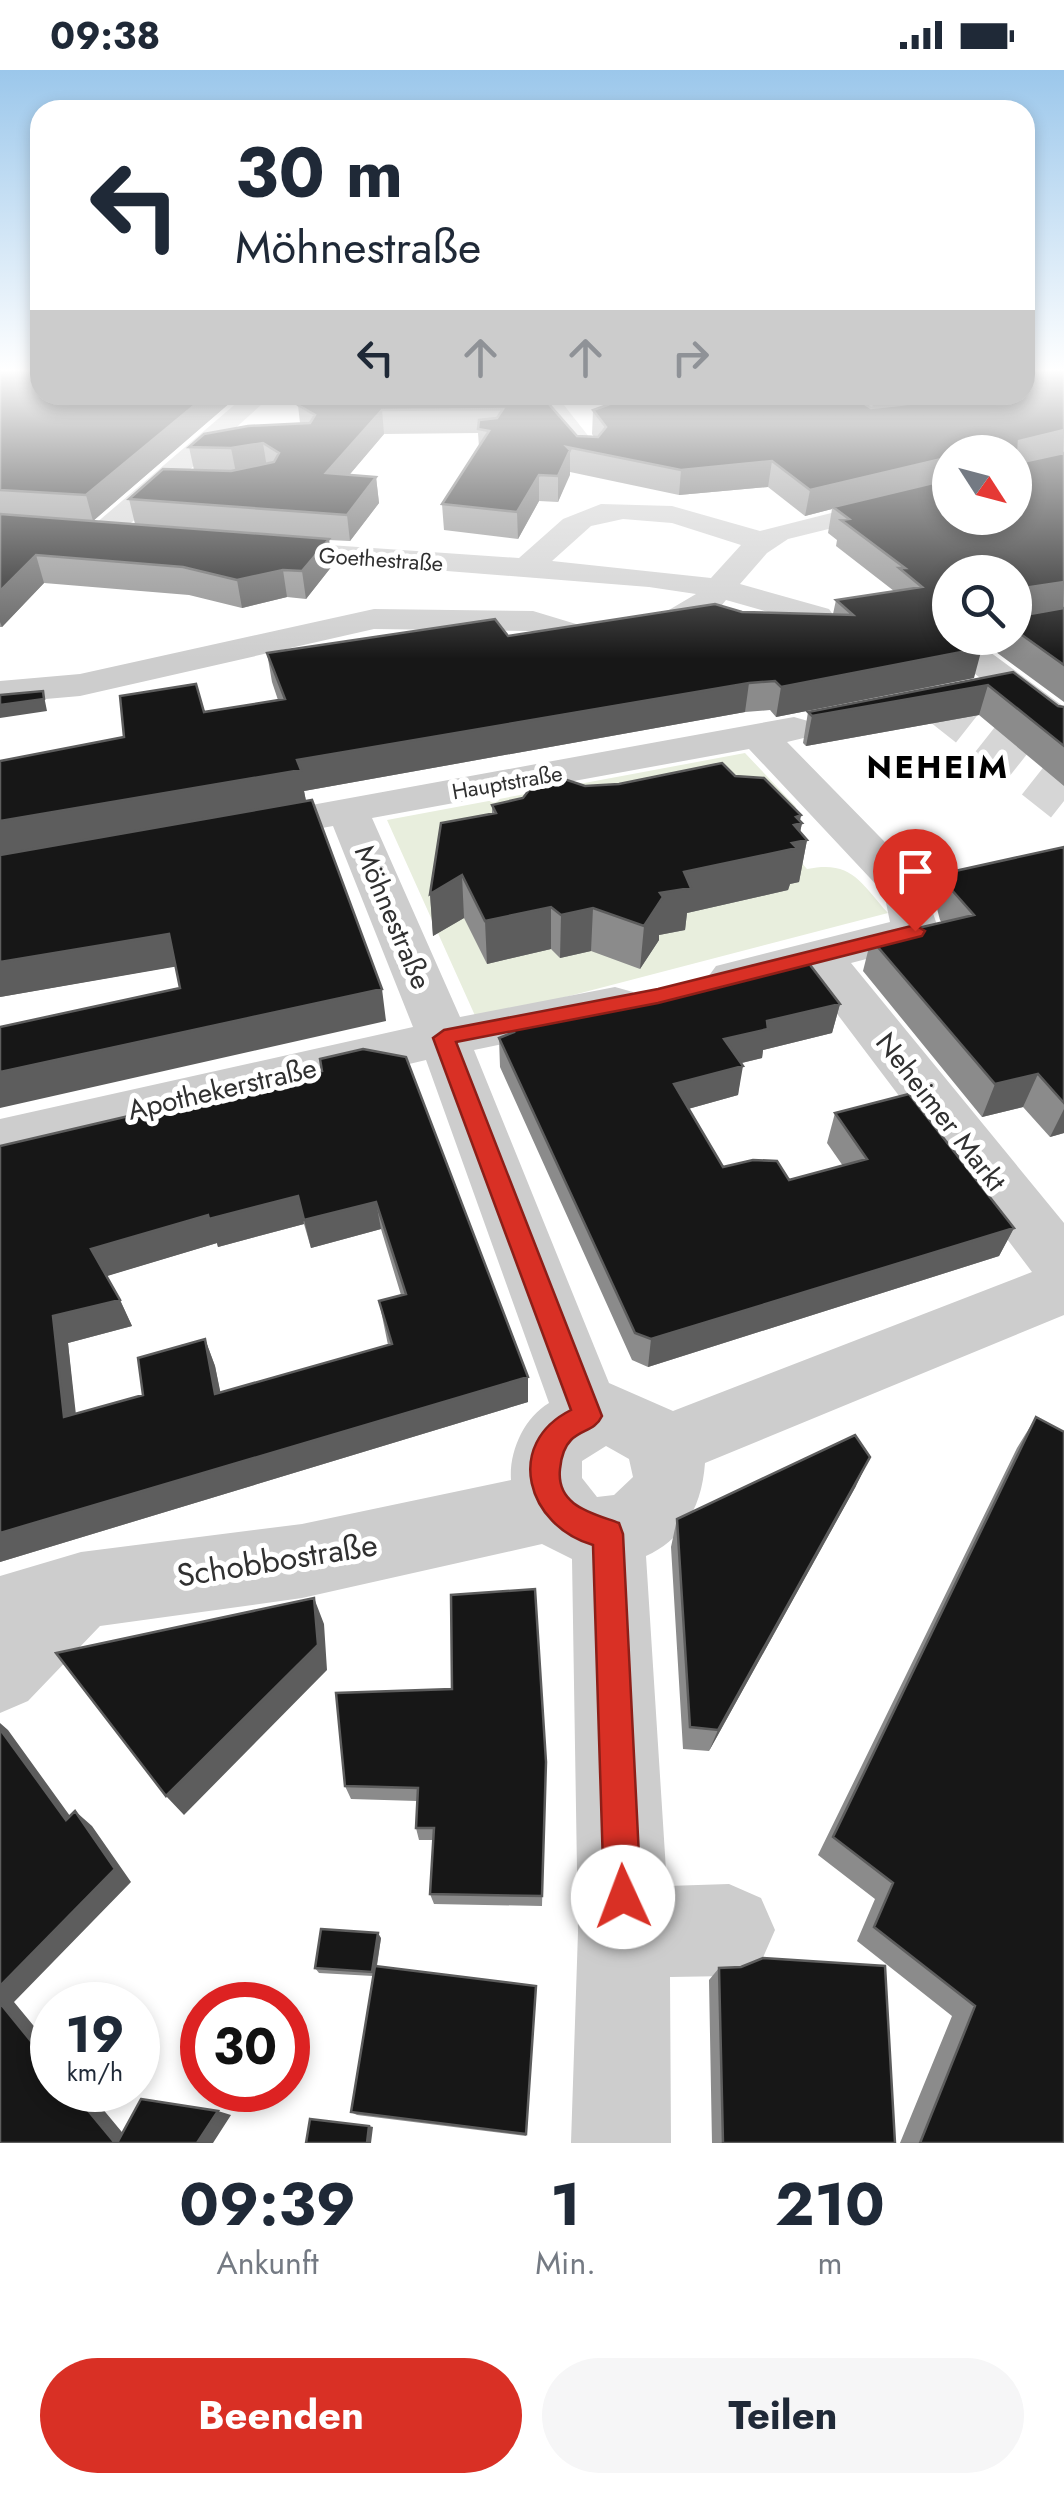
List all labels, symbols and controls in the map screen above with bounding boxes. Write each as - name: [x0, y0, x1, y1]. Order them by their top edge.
- text: 09:38: [50, 8, 160, 63]
- text: 30 m: [235, 122, 403, 223]
- icon: left: [70, 140, 200, 270]
- text: Möhnestraße: [235, 215, 481, 280]
- icon: left: [348, 330, 403, 385]
- icon: ahead: [453, 330, 508, 385]
- icon: ahead: [558, 330, 613, 385]
- icon: right: [663, 330, 718, 385]
- north arrow: [932, 435, 1032, 535]
- map controls: [932, 435, 1032, 655]
- street label: Goethestraße: [318, 539, 444, 579]
- button: search: [932, 555, 1032, 655]
- district label: NEHEIM: [867, 744, 1009, 790]
- street label: Hauptstraße: [449, 757, 565, 807]
- pin: [873, 829, 958, 932]
- street label: Möhnestraße: [344, 839, 442, 995]
- icon: arrive: [888, 844, 943, 899]
- street label: Neheimer Markt: [866, 1024, 1016, 1200]
- street label: Apothekerstraße: [123, 1047, 321, 1131]
- street label: Schobbostraße: [173, 1521, 381, 1599]
- position arrow: [571, 1845, 675, 1949]
- speed limit sign: 30: [180, 1982, 310, 2112]
- text: 19: [66, 1998, 124, 2071]
- text: km/h: [67, 2054, 123, 2090]
- text: 09:39: [179, 2161, 356, 2248]
- text: 1: [550, 2161, 581, 2248]
- text: 210: [775, 2161, 885, 2248]
- text: Ankunft: [217, 2240, 319, 2286]
- text: Min.: [535, 2240, 596, 2286]
- text: m: [817, 2240, 842, 2286]
- button: Beenden: [40, 2358, 522, 2473]
- button: Teilen: [542, 2358, 1024, 2473]

